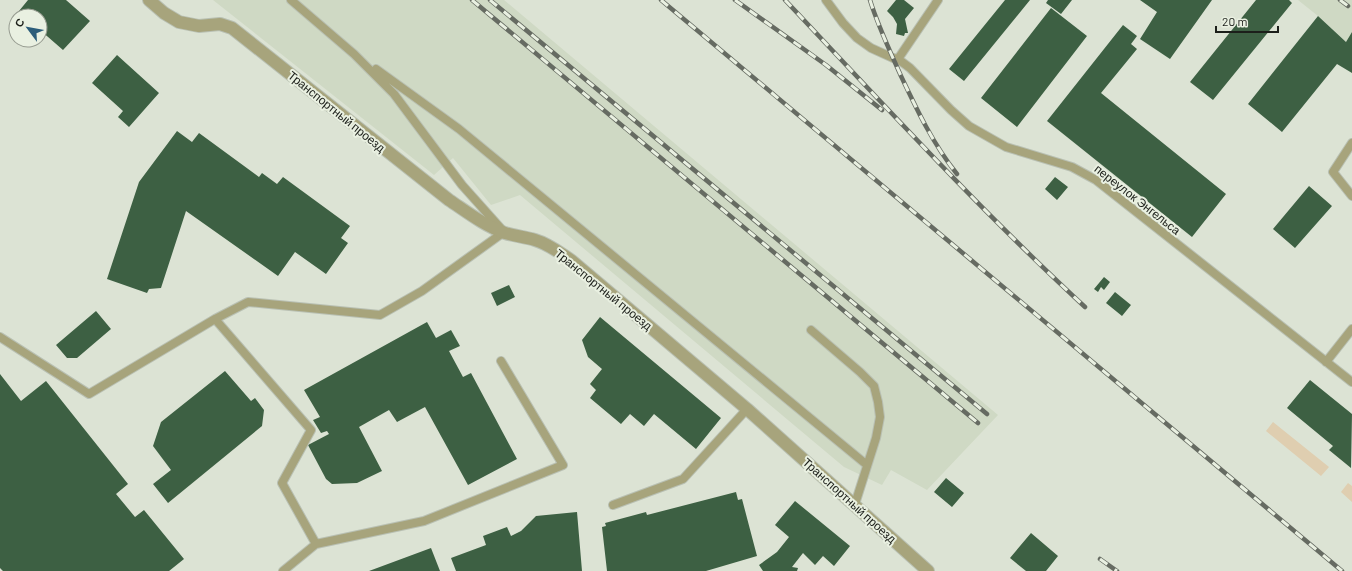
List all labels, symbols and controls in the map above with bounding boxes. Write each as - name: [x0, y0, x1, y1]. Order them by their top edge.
- north arrow: [8, 8, 48, 48]
- scale bar: [1216, 8, 1278, 34]
- text: 20 m: [1222, 14, 1248, 28]
- text: С: [11, 16, 27, 29]
- street label: Транспортный проезд: [285, 68, 388, 155]
- street label: переулок Энгельса: [1092, 161, 1184, 238]
- street label: Транспортный проезд: [552, 246, 655, 333]
- street label: Транспортный проезд: [800, 454, 899, 546]

